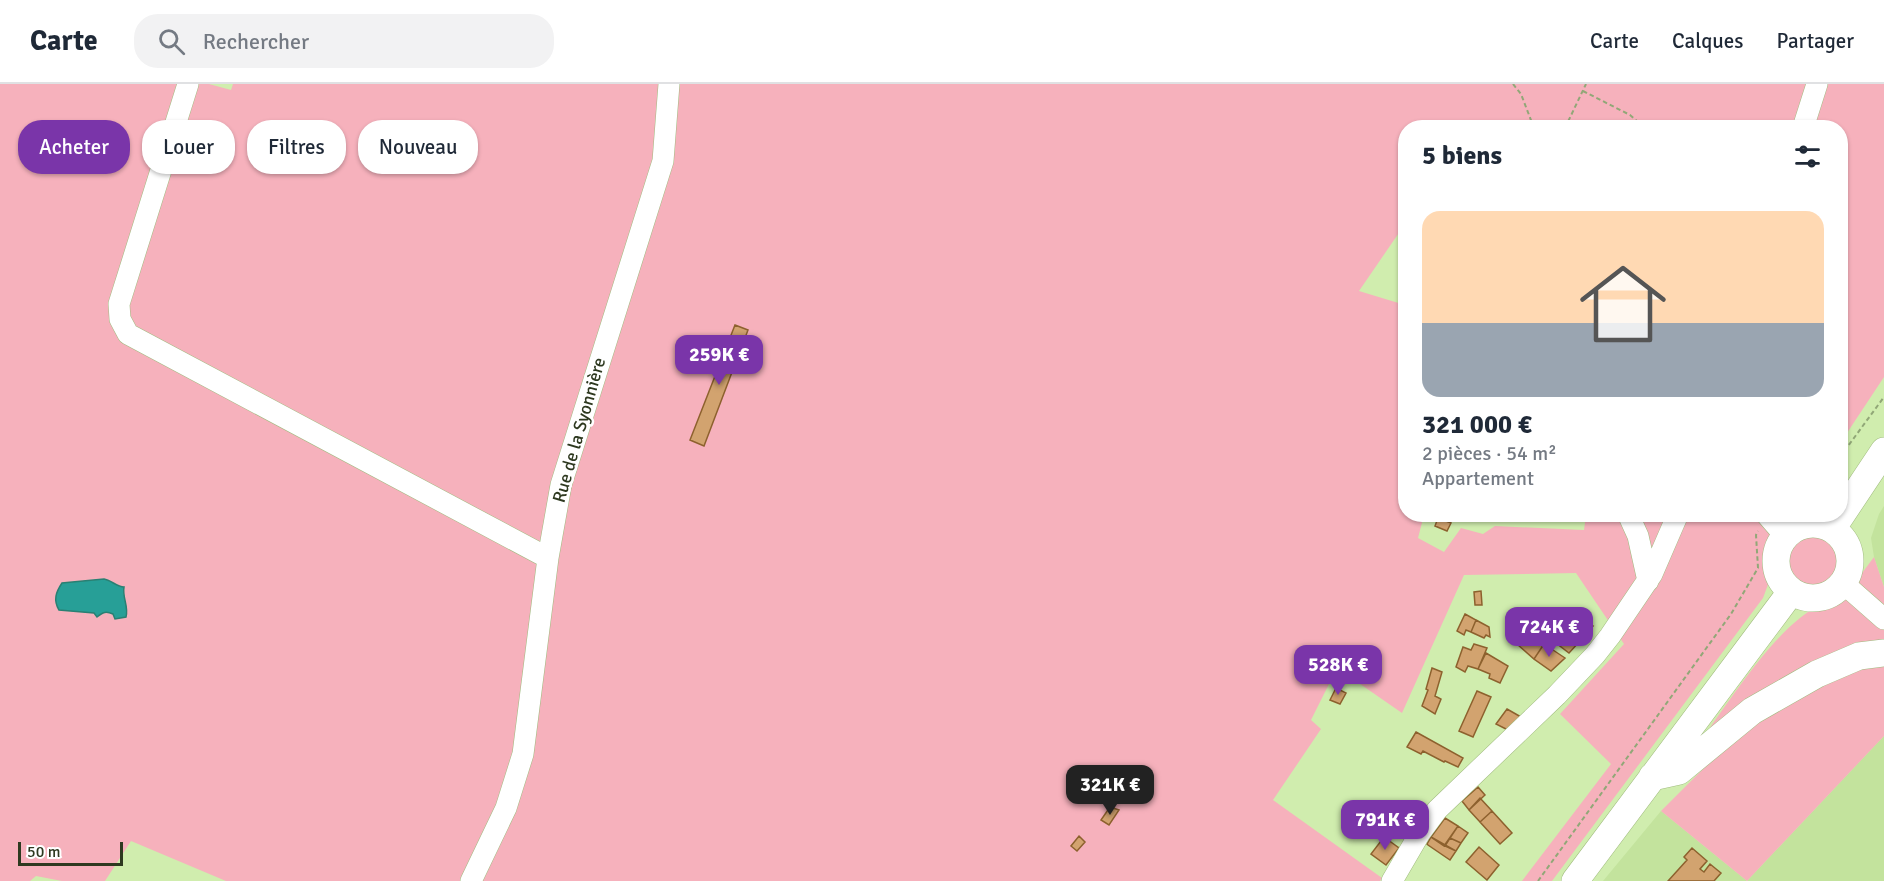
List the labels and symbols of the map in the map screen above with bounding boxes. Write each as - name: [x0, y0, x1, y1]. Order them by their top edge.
- pin: 259K €: [670, 335, 768, 386]
- street label: Rue de la Syonnière: [548, 355, 610, 505]
- pin: 724K €: [1500, 607, 1598, 658]
- pin: 528K €: [1289, 645, 1387, 696]
- pin: 321K €: [1061, 765, 1159, 816]
- pin: 791K €: [1336, 800, 1434, 851]
- scale bar: [18, 839, 123, 866]

